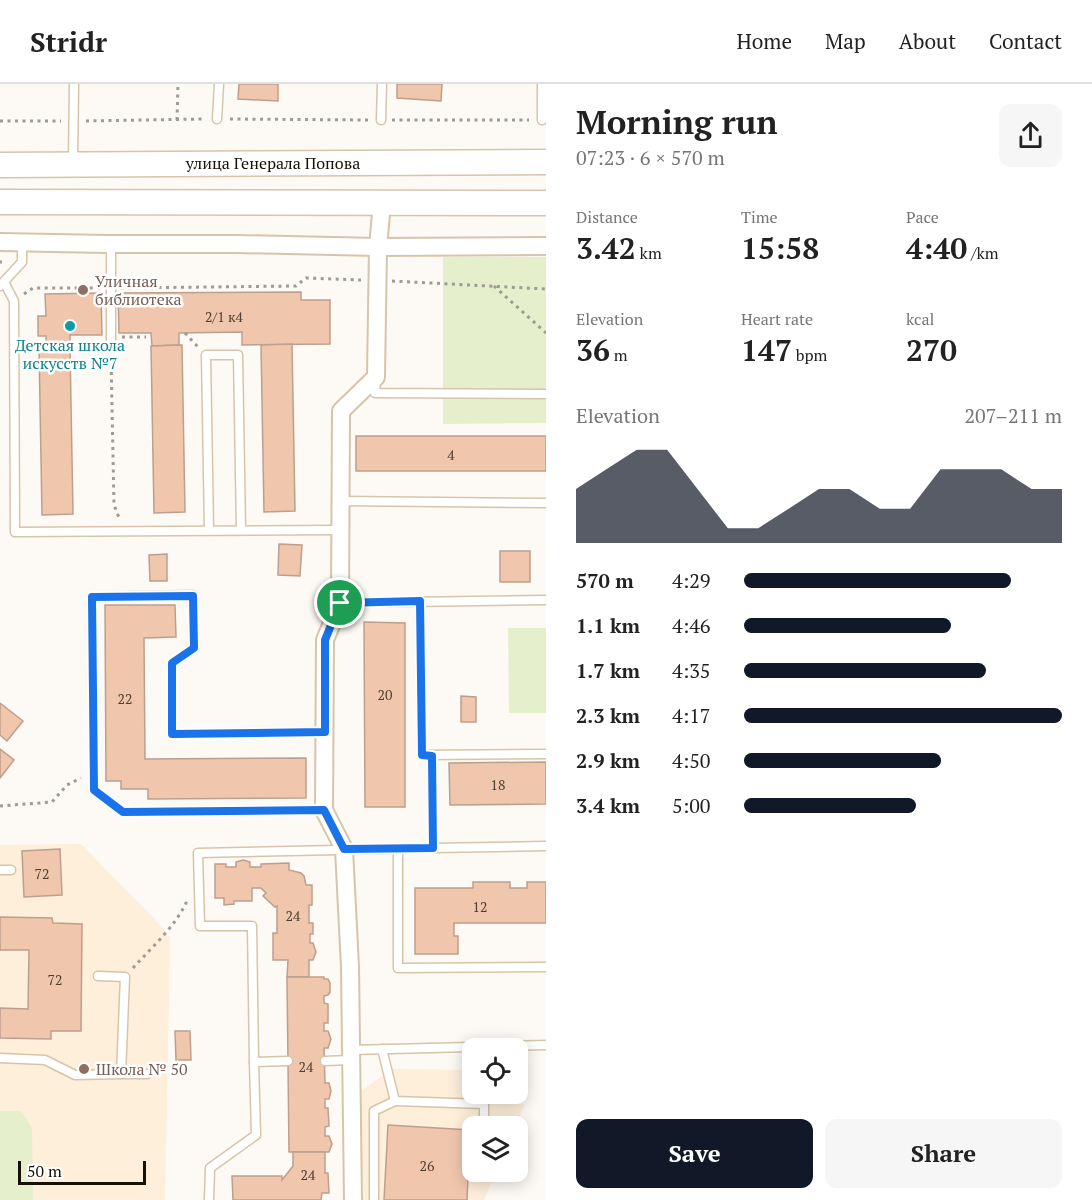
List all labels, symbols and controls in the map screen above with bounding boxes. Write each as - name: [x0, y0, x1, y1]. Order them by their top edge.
- text: Stridr: [30, 23, 107, 60]
- text: Home: [736, 27, 792, 55]
- text: Map: [825, 27, 866, 55]
- text: About: [899, 27, 956, 55]
- text: Contact: [989, 27, 1062, 55]
- text: Morning run: [576, 100, 778, 143]
- button: share: [999, 104, 1062, 167]
- text: 07:23 · 6 × 570 m: [576, 144, 725, 171]
- street label: улица Генерала Попова: [185, 152, 360, 174]
- text: Distance: [576, 206, 638, 228]
- text: Time: [741, 206, 778, 228]
- text: Pace: [906, 206, 939, 228]
- text: 3.42: [576, 228, 636, 268]
- text: 15:58: [741, 228, 819, 268]
- text: 4:40: [906, 228, 967, 268]
- text: km: [636, 242, 662, 264]
- text: /km: [967, 242, 999, 264]
- place label: Уличная библиотека: [95, 270, 181, 310]
- marker: Уличная библиотека: [76, 283, 90, 297]
- house number: 2/1 к4: [205, 307, 244, 326]
- text: Elevation: [576, 308, 643, 330]
- text: Heart rate: [741, 308, 813, 330]
- text: kcal: [906, 308, 934, 330]
- marker: Детская школа искусств №7: [63, 319, 77, 333]
- text: 36: [576, 330, 610, 370]
- text: 147: [741, 330, 792, 370]
- text: 270: [906, 330, 957, 370]
- place label: Детская школа искусств №7: [15, 334, 125, 374]
- text: m: [610, 344, 628, 366]
- text: bpm: [792, 344, 827, 366]
- text: Elevation: [576, 402, 660, 429]
- text: 207–211 m: [964, 402, 1062, 429]
- house number: 4: [447, 445, 455, 464]
- text: 570 m: [576, 567, 634, 594]
- text: 4:29: [672, 567, 711, 594]
- pin: [314, 577, 365, 628]
- icon: arrive: [323, 586, 356, 619]
- text: 1.1 km: [576, 612, 640, 639]
- text: 4:46: [672, 612, 711, 639]
- text: 1.7 km: [576, 657, 640, 684]
- text: 4:35: [672, 657, 711, 684]
- house number: 20: [378, 685, 392, 704]
- house number: 22: [118, 689, 132, 708]
- text: 2.3 km: [576, 702, 640, 729]
- text: 4:17: [672, 702, 711, 729]
- text: 2.9 km: [576, 747, 640, 774]
- text: 4:50: [672, 747, 711, 774]
- house number: 18: [491, 775, 505, 794]
- text: 3.4 km: [576, 792, 640, 819]
- text: 5:00: [672, 792, 711, 819]
- house number: 72: [35, 864, 49, 883]
- house number: 12: [473, 897, 487, 916]
- house number: 24: [286, 906, 301, 925]
- house number: 72: [48, 970, 62, 989]
- map controls: [462, 1038, 528, 1182]
- button: locate: [462, 1038, 528, 1104]
- house number: 24: [299, 1057, 314, 1076]
- place label: Школа № 50: [96, 1058, 187, 1080]
- marker: Школа № 50: [77, 1062, 91, 1076]
- button: layers: [462, 1116, 528, 1182]
- button: Save: [576, 1119, 813, 1188]
- button: Share: [825, 1119, 1062, 1188]
- house number: 26: [420, 1156, 435, 1175]
- scale bar: [18, 1158, 146, 1186]
- text: 50 m: [27, 1160, 62, 1182]
- house number: 24: [301, 1165, 316, 1184]

